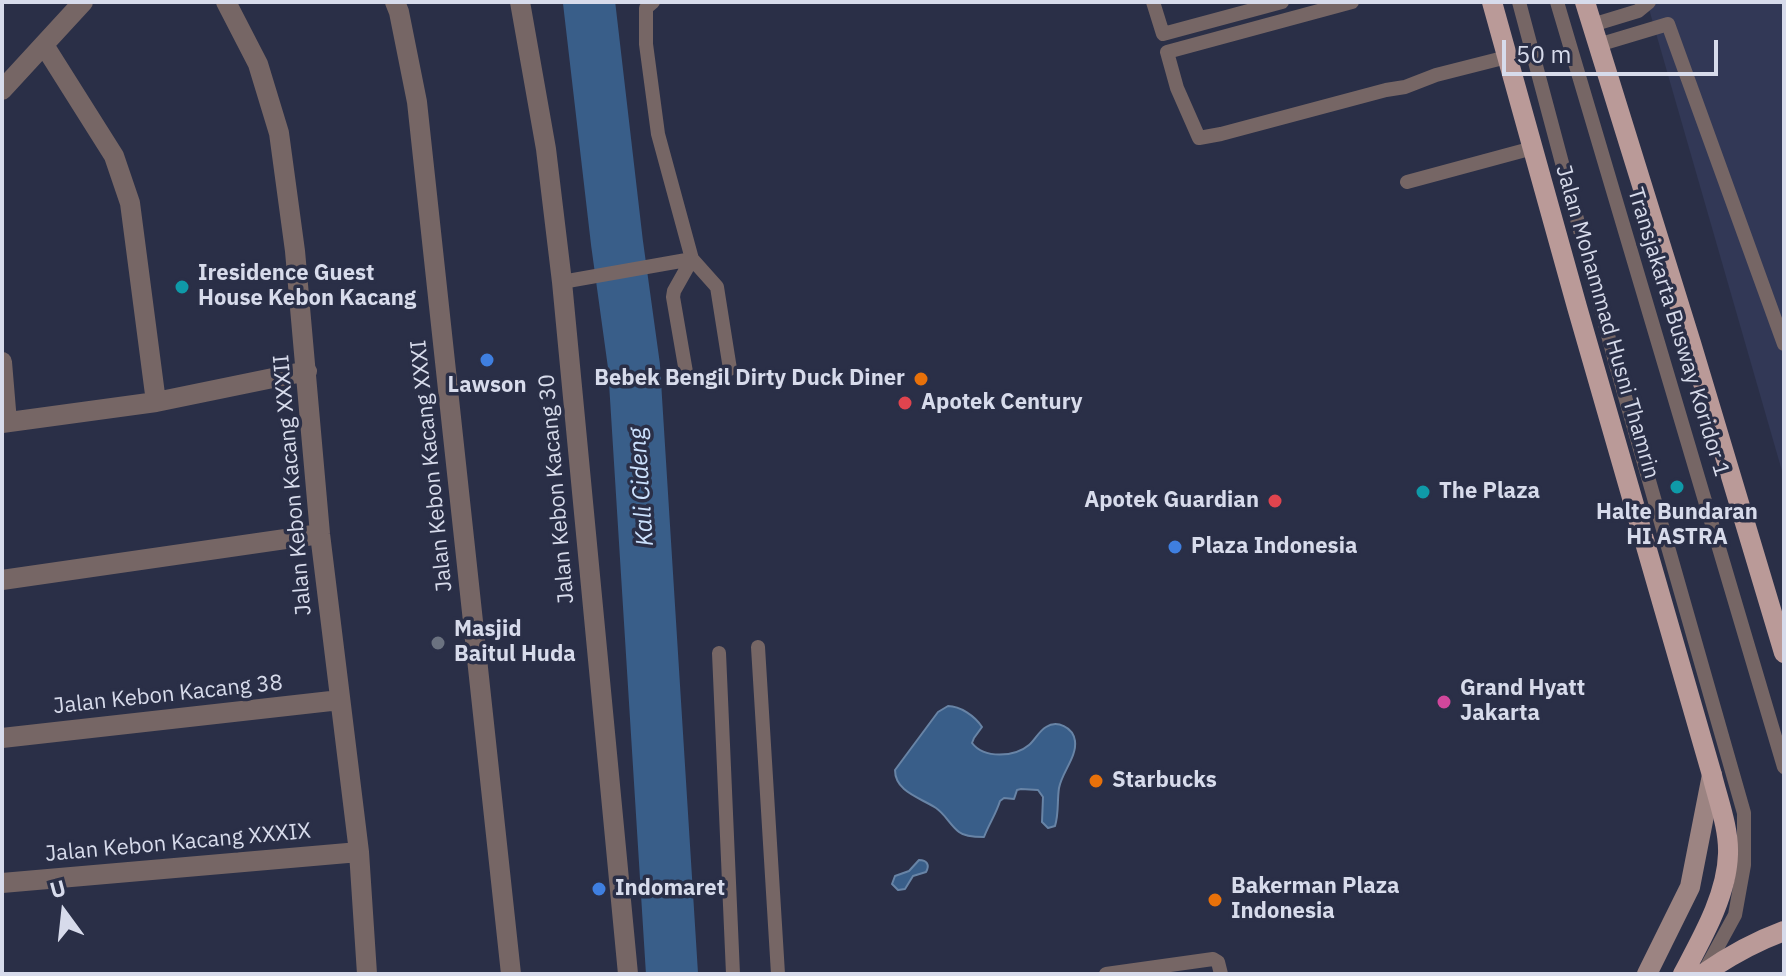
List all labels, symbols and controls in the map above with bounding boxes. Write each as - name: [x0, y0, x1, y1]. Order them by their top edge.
- scale bar: [1506, 24, 1722, 74]
- text: 50 m: [1516, 38, 1571, 70]
- street label: Jalan Mohammad Husni Thamrin: [1550, 162, 1664, 482]
- street label: Transjakarta Busway Koridor 1: [1621, 184, 1735, 480]
- place label: Iresidence Guest House Kebon Kacang: [198, 261, 416, 312]
- marker: Iresidence Guest House Kebon Kacang: [173, 278, 191, 296]
- street label: Jalan Kebon Kacang XXXI: [406, 339, 458, 593]
- marker: Lawson: [478, 351, 496, 369]
- street label: Jalan Kebon Kacang XXXII: [268, 353, 318, 617]
- place label: Bebek Bengil Dirty Duck Diner: [594, 366, 905, 392]
- marker: Bebek Bengil Dirty Duck Diner: [912, 370, 930, 388]
- place label: Lawson: [447, 373, 527, 399]
- street label: Jalan Kebon Kacang 30: [534, 373, 580, 605]
- place label: Apotek Century: [921, 390, 1082, 416]
- marker: Apotek Century: [896, 394, 914, 412]
- water label: Kali Cideng: [623, 427, 661, 547]
- marker: Halte Bundaran HI ASTRA: [1668, 478, 1686, 496]
- place label: The Plaza: [1439, 479, 1540, 505]
- marker: The Plaza: [1414, 483, 1432, 501]
- place label: Apotek Guardian: [1084, 488, 1259, 514]
- marker: Apotek Guardian: [1266, 492, 1284, 510]
- place label: Halte Bundaran HI ASTRA: [1596, 500, 1758, 552]
- place label: Plaza Indonesia: [1191, 534, 1357, 560]
- marker: Plaza Indonesia: [1166, 538, 1184, 556]
- place label: Masjid Baitul Huda: [454, 617, 576, 668]
- marker: Masjid Baitul Huda: [429, 634, 447, 652]
- street label: Jalan Kebon Kacang 38: [52, 670, 284, 720]
- place label: Grand Hyatt Jakarta: [1460, 676, 1585, 728]
- marker: Grand Hyatt Jakarta: [1435, 693, 1453, 711]
- place label: Starbucks: [1112, 768, 1217, 794]
- marker: Starbucks: [1087, 772, 1105, 790]
- street label: Jalan Kebon Kacang XXXIX: [44, 818, 312, 868]
- north arrow: [24, 872, 104, 952]
- text: U: [47, 872, 69, 904]
- place label: Bakerman Plaza Indonesia: [1231, 874, 1400, 926]
- place label: Indomaret: [615, 876, 725, 902]
- marker: Indomaret: [590, 880, 608, 898]
- marker: Bakerman Plaza Indonesia: [1206, 891, 1224, 909]

